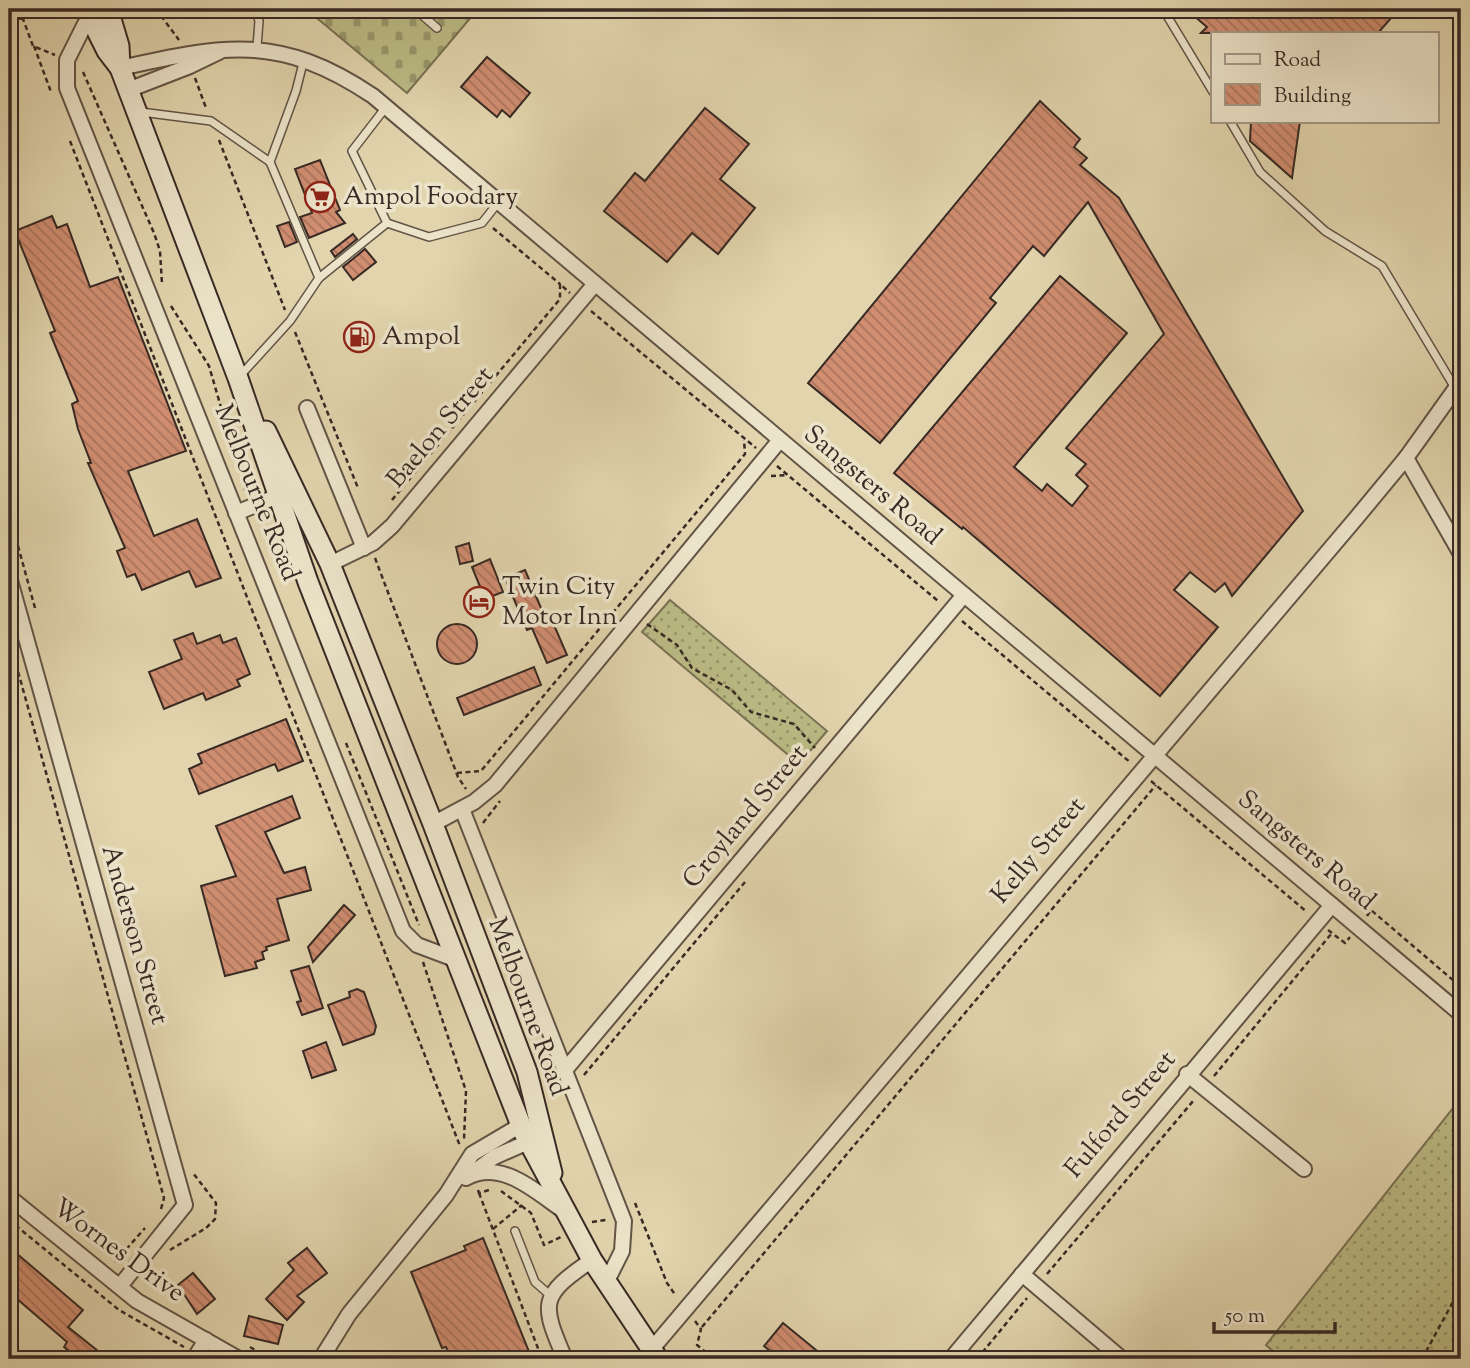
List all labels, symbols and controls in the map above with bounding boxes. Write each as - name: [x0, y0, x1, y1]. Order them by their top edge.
- legend: [1211, 32, 1438, 122]
- text: Road: [1274, 46, 1321, 76]
- text: Building: [1274, 82, 1351, 112]
- place label: Ampol Foodary: [343, 179, 518, 216]
- supermarket icon: Ampol Foodary: [303, 180, 337, 214]
- place label: Ampol: [382, 319, 460, 356]
- fuel station icon: Ampol: [342, 320, 376, 354]
- street label: Baelon Street: [379, 359, 503, 497]
- street label: Melbourne Road: [204, 399, 308, 587]
- street label: Sangsters Road: [795, 417, 949, 555]
- place label: Twin City Motor Inn: [502, 569, 617, 636]
- hotel icon: Twin City Motor Inn: [462, 585, 496, 619]
- street label: Croyland Street: [675, 737, 818, 897]
- street label: Sangsters Road: [1229, 782, 1383, 920]
- street label: Kelly Street: [983, 789, 1095, 913]
- street label: Anderson Street: [91, 841, 177, 1029]
- street label: Melbourne Road: [478, 913, 577, 1102]
- street label: Fulford Street: [1057, 1043, 1185, 1187]
- street label: Wornes Drive: [44, 1190, 192, 1312]
- scale bar: [1214, 1291, 1335, 1335]
- text: 50 m: [1224, 1302, 1265, 1332]

